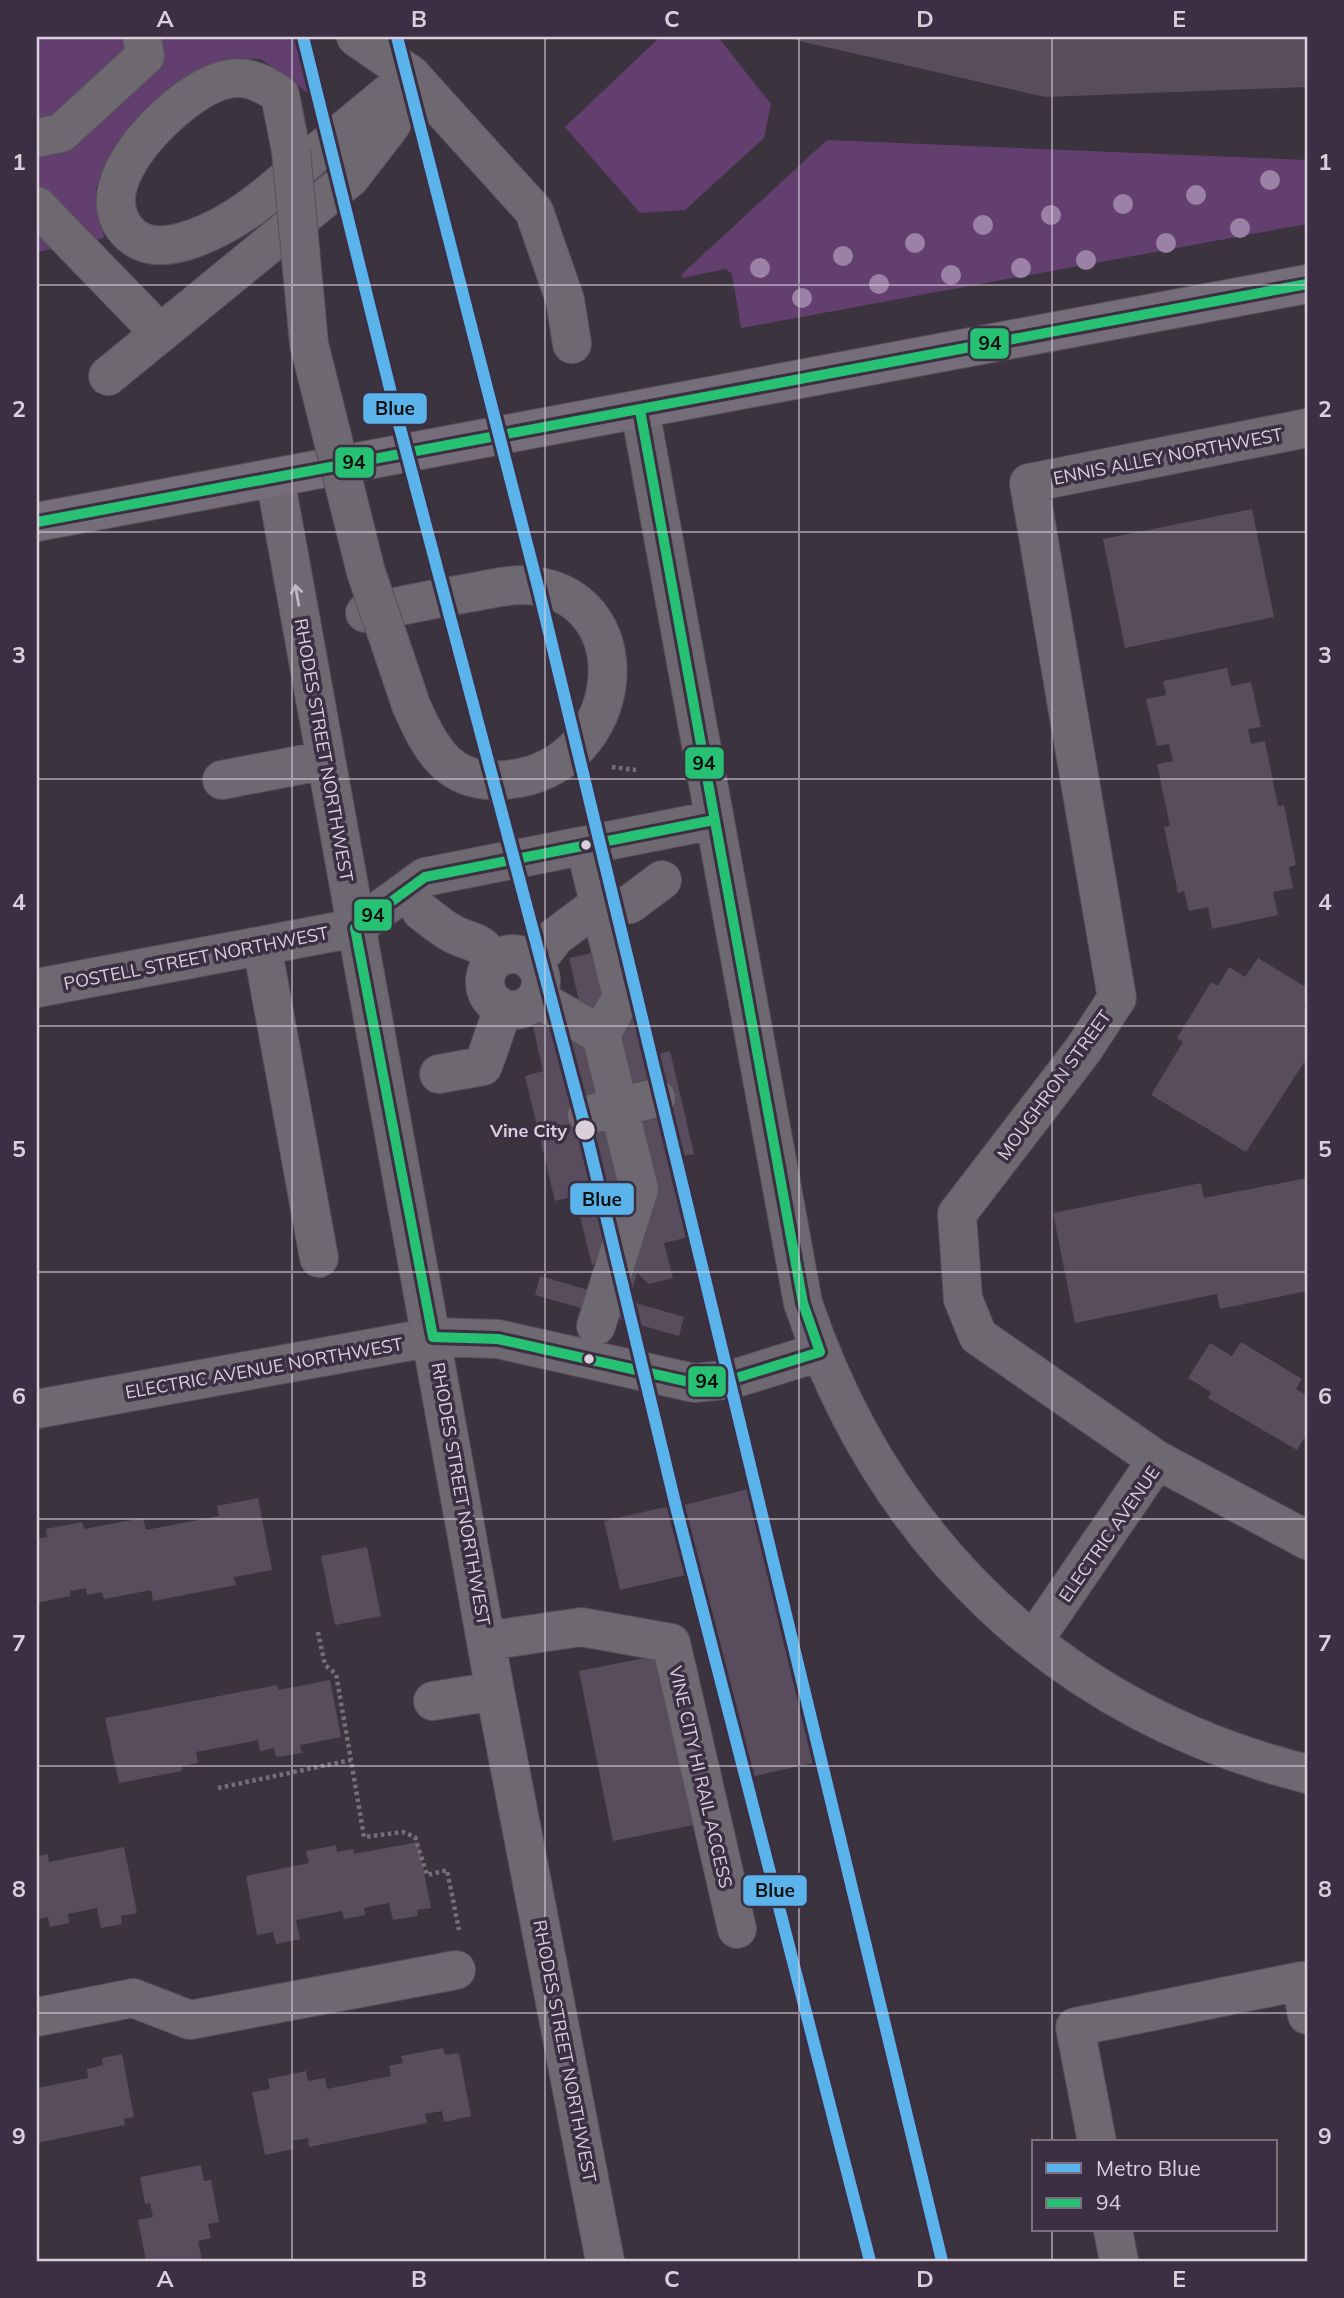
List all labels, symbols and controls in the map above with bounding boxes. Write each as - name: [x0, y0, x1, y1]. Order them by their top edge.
- text: A: [156, 4, 174, 33]
- text: B: [411, 4, 427, 33]
- text: C: [664, 4, 680, 33]
- text: D: [916, 4, 934, 33]
- text: E: [1172, 4, 1186, 33]
- text: 1: [12, 147, 26, 176]
- text: 1: [1318, 147, 1332, 176]
- line badge: 94: [969, 327, 1010, 360]
- text: 94: [979, 331, 1002, 355]
- line badge: Blue: [362, 392, 428, 425]
- text: 2: [12, 394, 26, 423]
- text: 2: [1318, 394, 1332, 423]
- text: Blue: [375, 396, 415, 420]
- street label: ENNIS ALLEY NORTHWEST: [1051, 422, 1285, 490]
- line badge: 94: [334, 446, 375, 479]
- text: 94: [343, 450, 366, 474]
- one-way arrow: [290, 585, 303, 607]
- street label: RHODES STREET NORTHWEST: [289, 617, 359, 884]
- text: 3: [12, 640, 26, 669]
- text: 3: [1318, 640, 1332, 669]
- line badge: 94: [684, 746, 725, 780]
- text: 94: [693, 751, 716, 775]
- unlabelled marker: [579, 838, 593, 852]
- text: 4: [12, 887, 26, 916]
- text: 4: [1318, 887, 1332, 916]
- line badge: 94: [353, 898, 393, 932]
- text: 94: [362, 903, 385, 927]
- street label: POSTELL STREET NORTHWEST: [62, 921, 330, 995]
- street label: MOUGHRON STREET: [992, 1005, 1116, 1165]
- marker: Vine City: [573, 1118, 597, 1142]
- place label: Vine City: [489, 1119, 567, 1142]
- text: 5: [12, 1134, 26, 1163]
- text: 5: [1318, 1134, 1332, 1163]
- line badge: Blue: [569, 1182, 635, 1216]
- text: Blue: [582, 1187, 622, 1211]
- street label: ELECTRIC AVENUE NORTHWEST: [123, 1332, 405, 1404]
- unlabelled marker: [582, 1352, 596, 1366]
- street label: RHODES STREET NORTHWEST: [426, 1361, 496, 1628]
- line badge: 94: [687, 1365, 727, 1398]
- text: 94: [696, 1369, 719, 1393]
- text: 6: [12, 1381, 26, 1410]
- text: 6: [1318, 1381, 1332, 1410]
- street label: ELECTRIC AVENUE: [1054, 1462, 1164, 1606]
- text: 7: [12, 1628, 26, 1657]
- text: 7: [1318, 1628, 1332, 1657]
- street label: VINE CITY HI RAIL ACCESS: [664, 1664, 738, 1890]
- text: 8: [12, 1874, 26, 1903]
- line badge: Blue: [742, 1874, 808, 1907]
- text: 8: [1318, 1874, 1332, 1903]
- text: Blue: [755, 1878, 795, 1902]
- street label: RHODES STREET NORTHWEST: [528, 1918, 602, 2184]
- text: 9: [12, 2121, 26, 2150]
- text: 9: [1318, 2121, 1332, 2150]
- legend: [1032, 2140, 1278, 2232]
- text: Metro Blue: [1096, 2155, 1201, 2181]
- text: 94: [1096, 2189, 1122, 2215]
- text: A: [156, 2264, 174, 2293]
- text: B: [411, 2264, 427, 2293]
- text: C: [664, 2264, 680, 2293]
- text: D: [916, 2264, 934, 2293]
- text: E: [1172, 2264, 1186, 2293]

